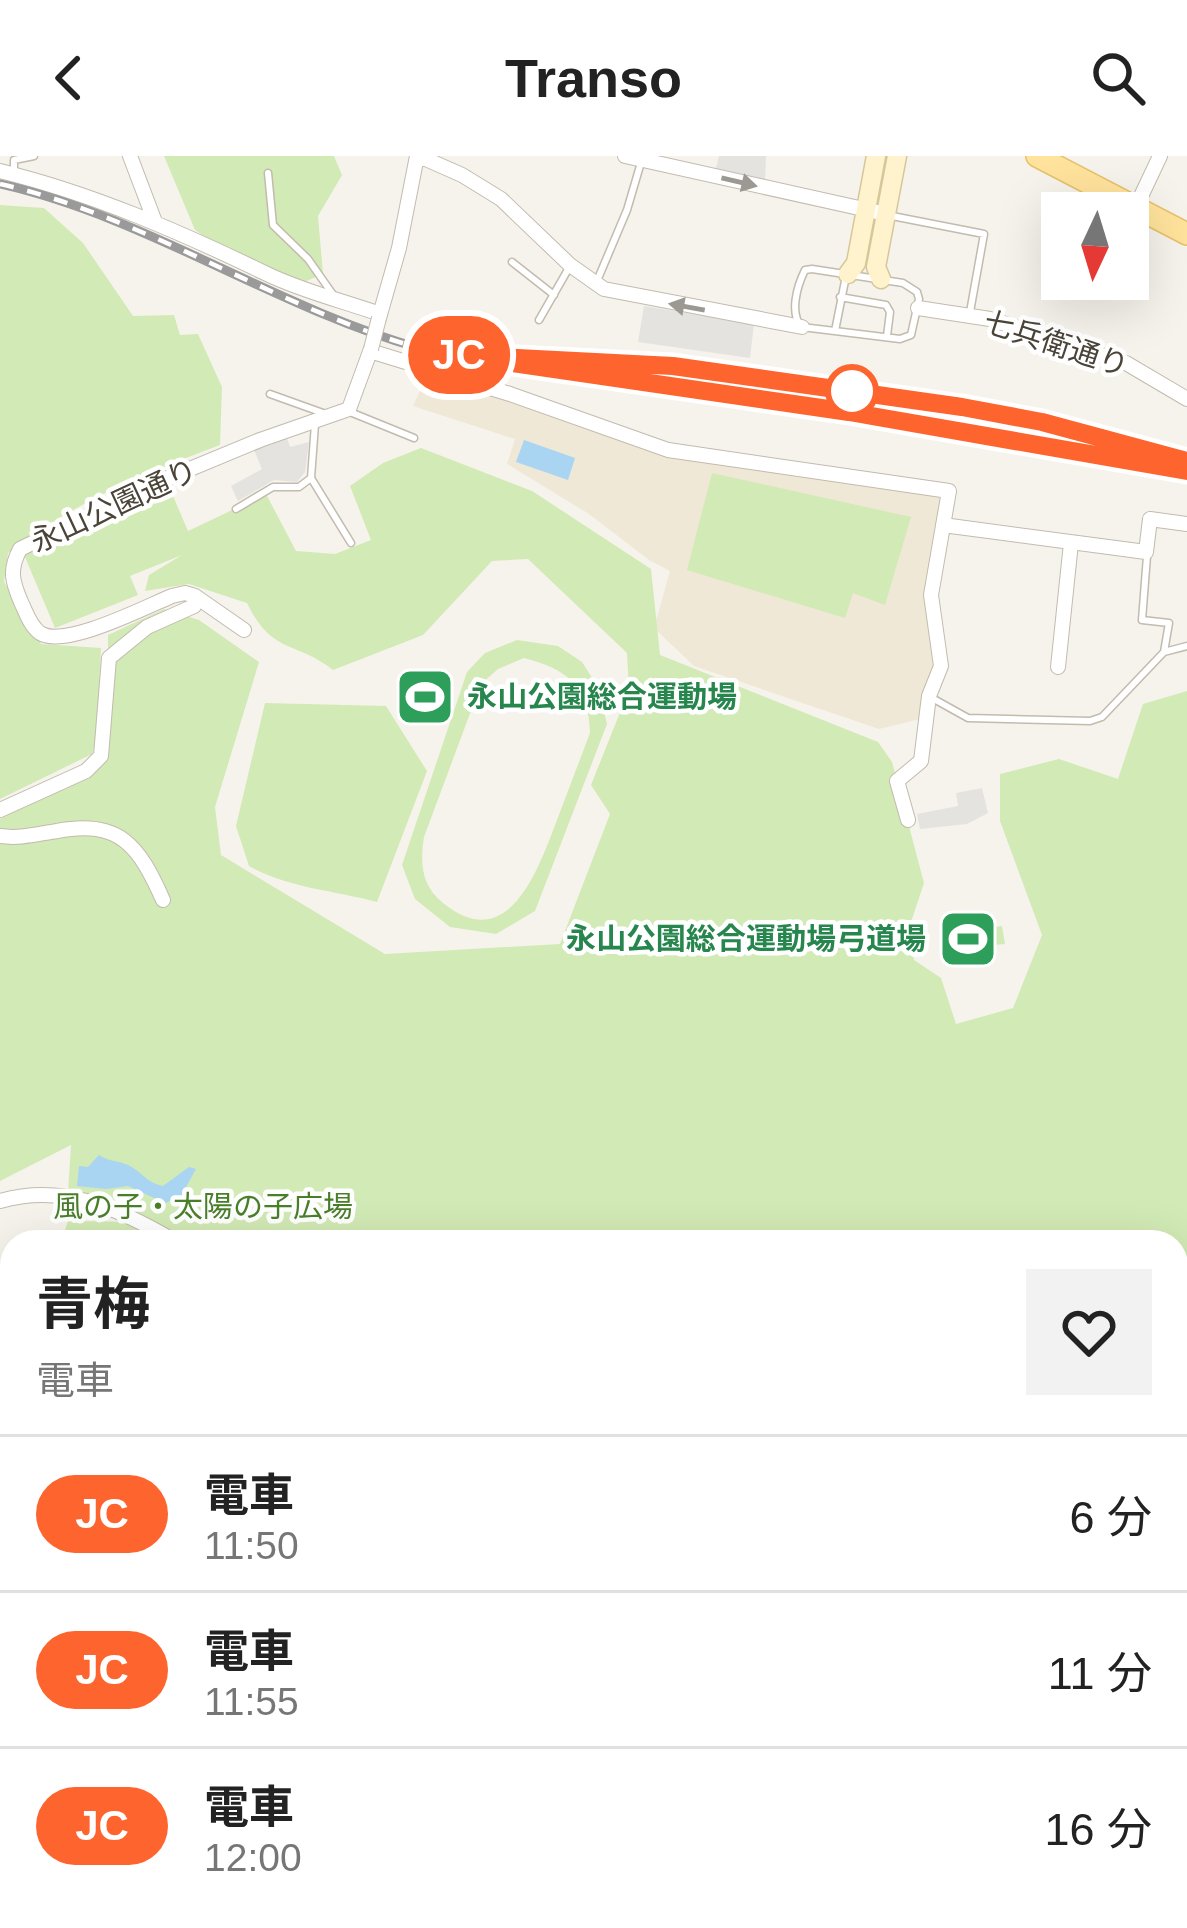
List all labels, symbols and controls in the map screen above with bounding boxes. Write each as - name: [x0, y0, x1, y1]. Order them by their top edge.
- icon: back: [36, 45, 102, 111]
- icon: search: [1085, 45, 1151, 111]
- text: Transo: [505, 48, 682, 108]
- one-way arrow: [721, 173, 758, 192]
- north arrow: [1041, 192, 1149, 300]
- map controls: [1041, 192, 1149, 300]
- one-way arrow: [668, 297, 706, 315]
- street label: 七兵衛通り: [980, 305, 1133, 382]
- line badge: JC: [405, 316, 513, 394]
- text: JC: [432, 331, 486, 378]
- unlabelled marker: [827, 366, 877, 416]
- street label: 永山公園通り: [25, 453, 202, 559]
- sports icon: 永山公園総合運動場: [394, 666, 456, 728]
- place label: 永山公園総合運動場: [467, 680, 737, 713]
- sports icon: 永山公園総合運動場弓道場: [937, 908, 999, 970]
- place label: 永山公園総合運動場弓道場: [566, 922, 926, 955]
- park label: 風の子・太陽の子広場: [53, 1190, 353, 1223]
- button: heart: [1026, 1269, 1152, 1395]
- text: 青梅: [36, 1272, 150, 1336]
- text: 電車: [36, 1359, 114, 1402]
- text: 電車: [204, 1470, 294, 1521]
- text: JC: [75, 1490, 129, 1537]
- text: 6 分: [1069, 1492, 1152, 1543]
- text: 11:50: [204, 1524, 299, 1567]
- text: 電車: [204, 1626, 294, 1677]
- text: JC: [75, 1646, 129, 1693]
- text: 11 分: [1048, 1648, 1152, 1699]
- text: 11:55: [204, 1680, 299, 1723]
- text: 電車: [204, 1782, 294, 1833]
- text: JC: [75, 1802, 129, 1849]
- text: 16 分: [1044, 1804, 1152, 1855]
- text: 12:00: [204, 1836, 302, 1879]

